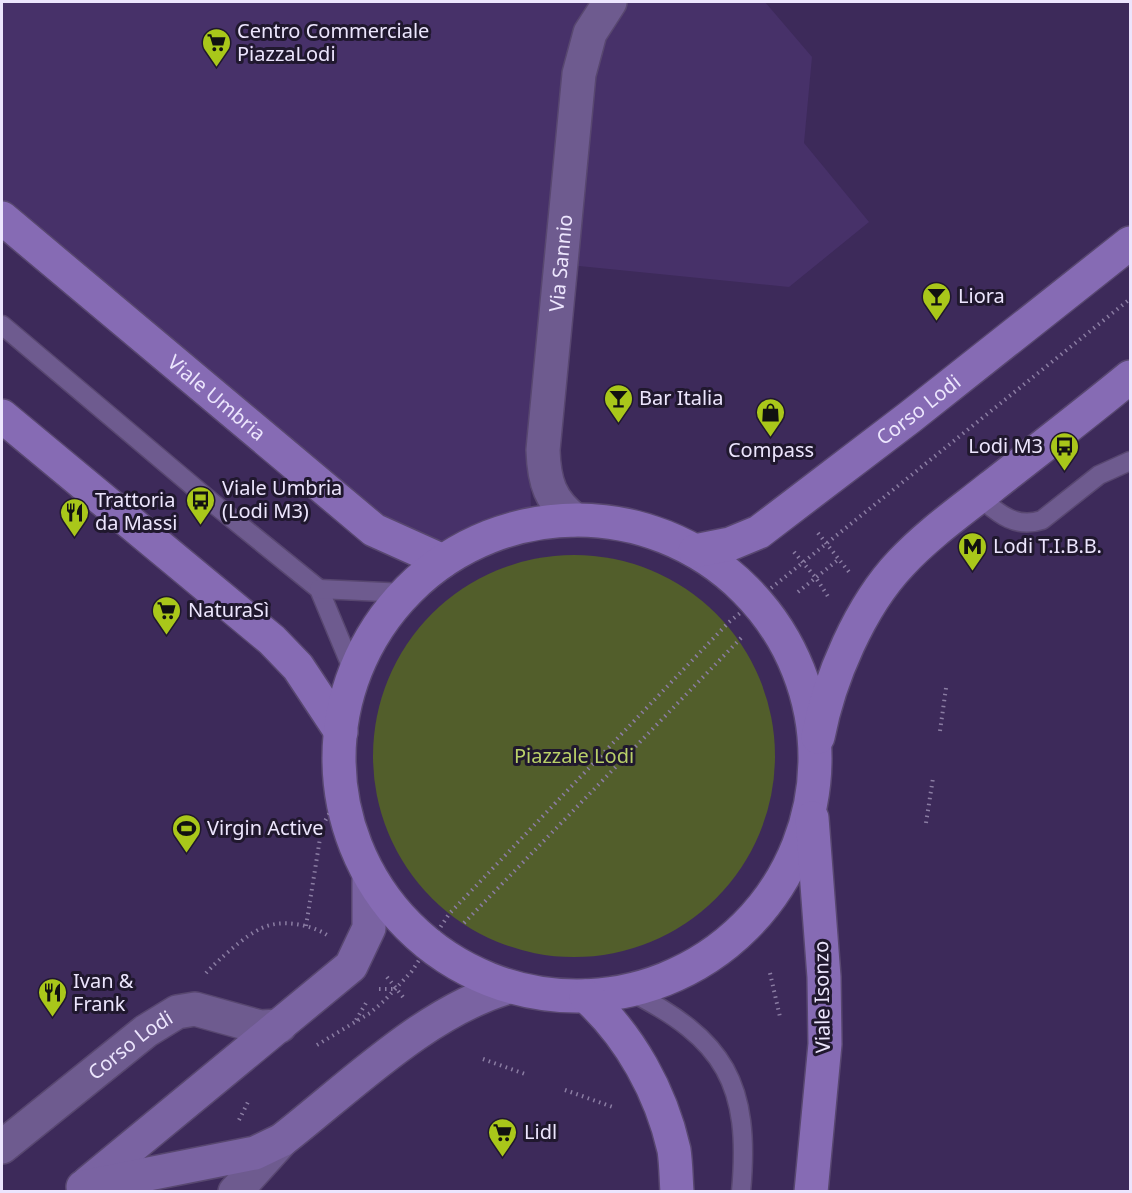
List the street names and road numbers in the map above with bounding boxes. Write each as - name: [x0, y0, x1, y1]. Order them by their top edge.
- street label: Via Sannio: [542, 213, 578, 313]
- street label: Viale Umbria: [162, 349, 272, 447]
- street label: Corso Lodi: [871, 368, 966, 451]
- street label: Viale Isonzo: [807, 941, 836, 1053]
- street label: Corso Lodi: [82, 1004, 178, 1086]

